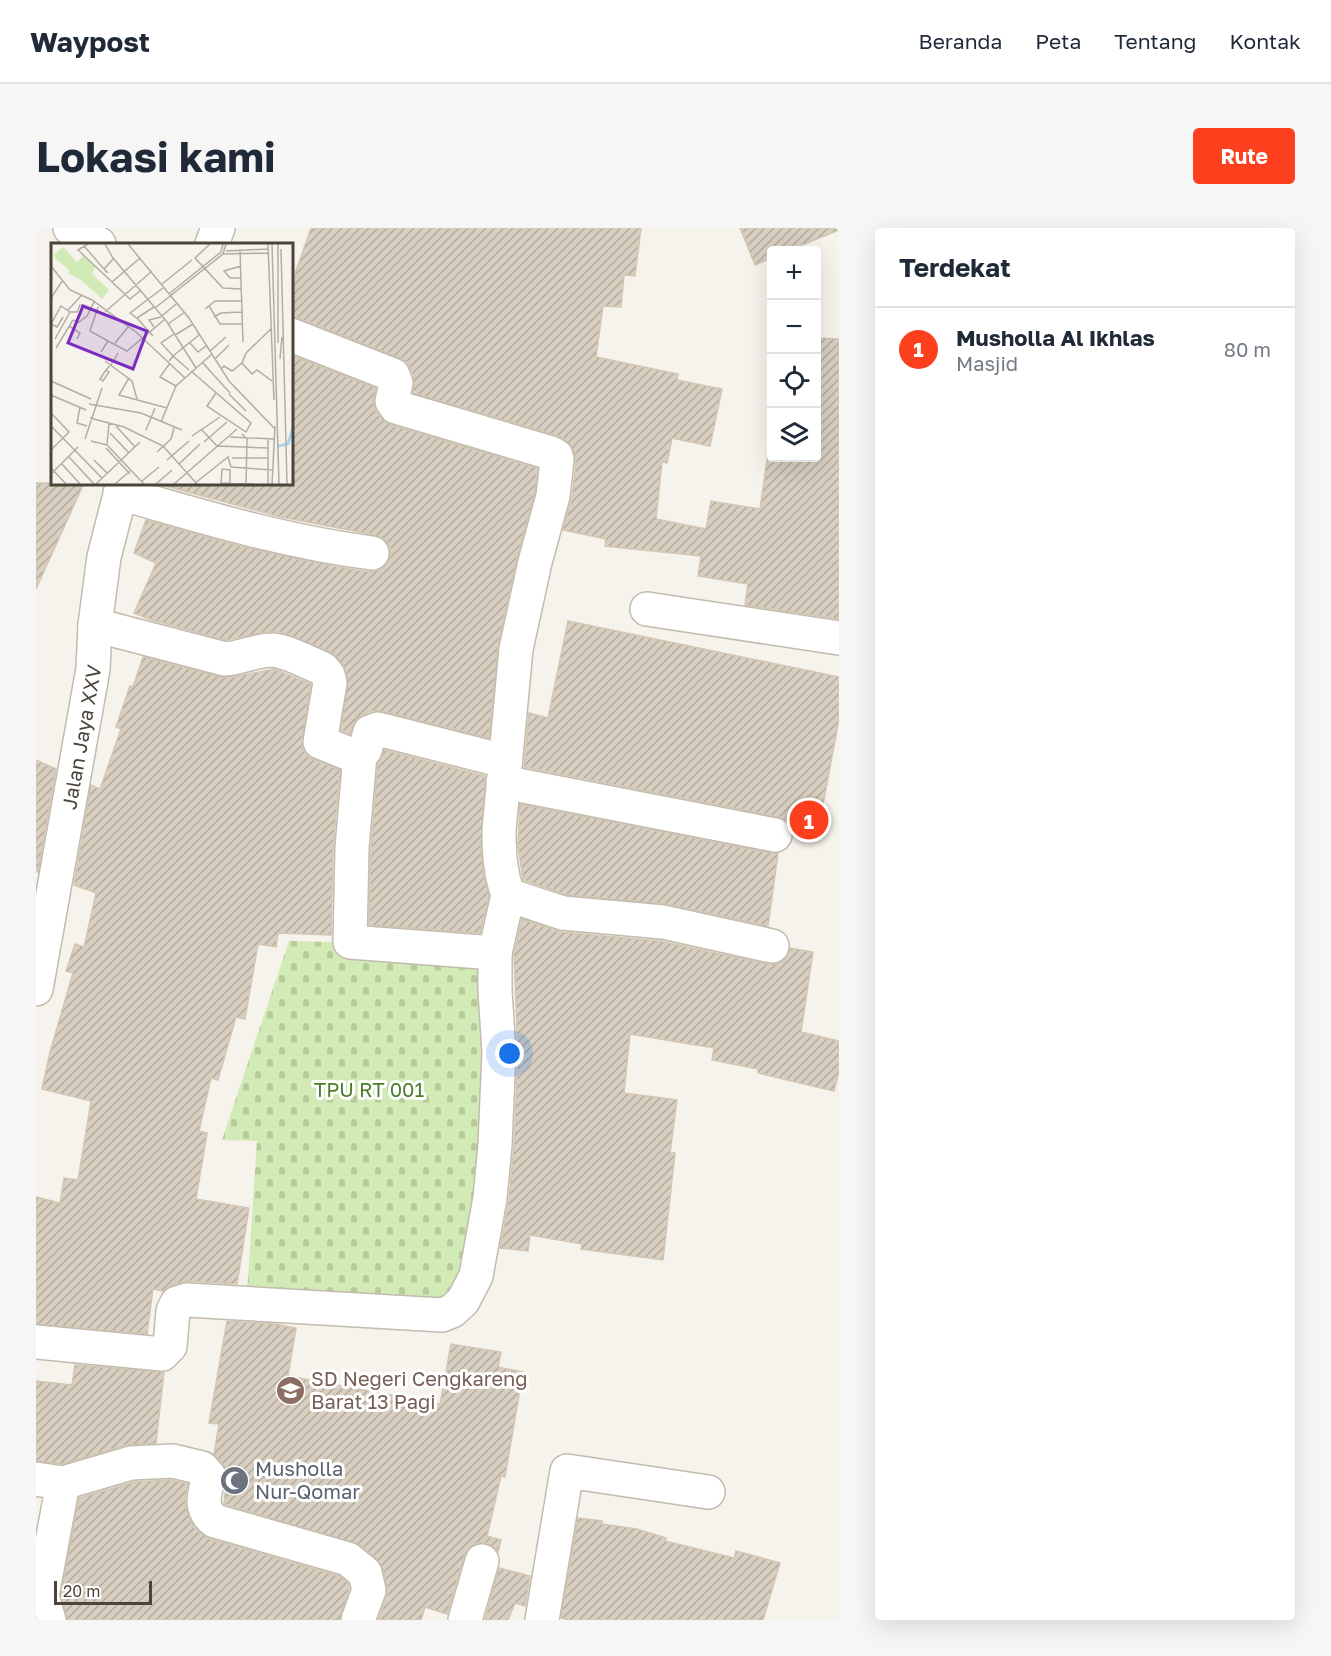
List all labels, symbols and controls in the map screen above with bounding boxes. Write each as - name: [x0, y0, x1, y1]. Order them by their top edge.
- text: Waypost: [30, 25, 150, 58]
- text: Beranda: [919, 28, 1002, 54]
- text: Peta: [1035, 28, 1081, 54]
- text: Tentang: [1114, 28, 1196, 54]
- text: Kontak: [1229, 28, 1301, 54]
- button: Rute: [1193, 128, 1295, 184]
- text: Lokasi kami: [36, 131, 276, 181]
- inset map: [51, 243, 292, 484]
- map controls: [767, 246, 821, 462]
- button: +: [767, 246, 821, 300]
- text: Terdekat: [899, 252, 1011, 283]
- button: −: [767, 300, 821, 354]
- text: Musholla Al Ikhlas: [956, 324, 1155, 351]
- text: 1: [913, 337, 924, 361]
- text: 80 m: [1224, 337, 1271, 361]
- text: Masjid: [956, 351, 1018, 375]
- button: locate: [767, 354, 821, 408]
- button: layers: [767, 408, 821, 462]
- street label: Jalan Jaya XXV: [56, 663, 106, 811]
- pin: 1: [790, 798, 828, 842]
- your location: [495, 1039, 524, 1068]
- park label: TPU RT 001: [314, 1077, 424, 1101]
- place label: SD Negeri Cengkareng Barat 13 Pagi: [311, 1366, 528, 1413]
- school or university icon: SD Negeri Cengkareng Barat 13 Pagi: [274, 1374, 306, 1406]
- place label: Musholla Nur-Qomar: [255, 1456, 360, 1503]
- mosque icon: Musholla Nur-Qomar: [218, 1464, 250, 1496]
- scale bar: [54, 1578, 152, 1606]
- text: 20 m: [63, 1581, 100, 1601]

